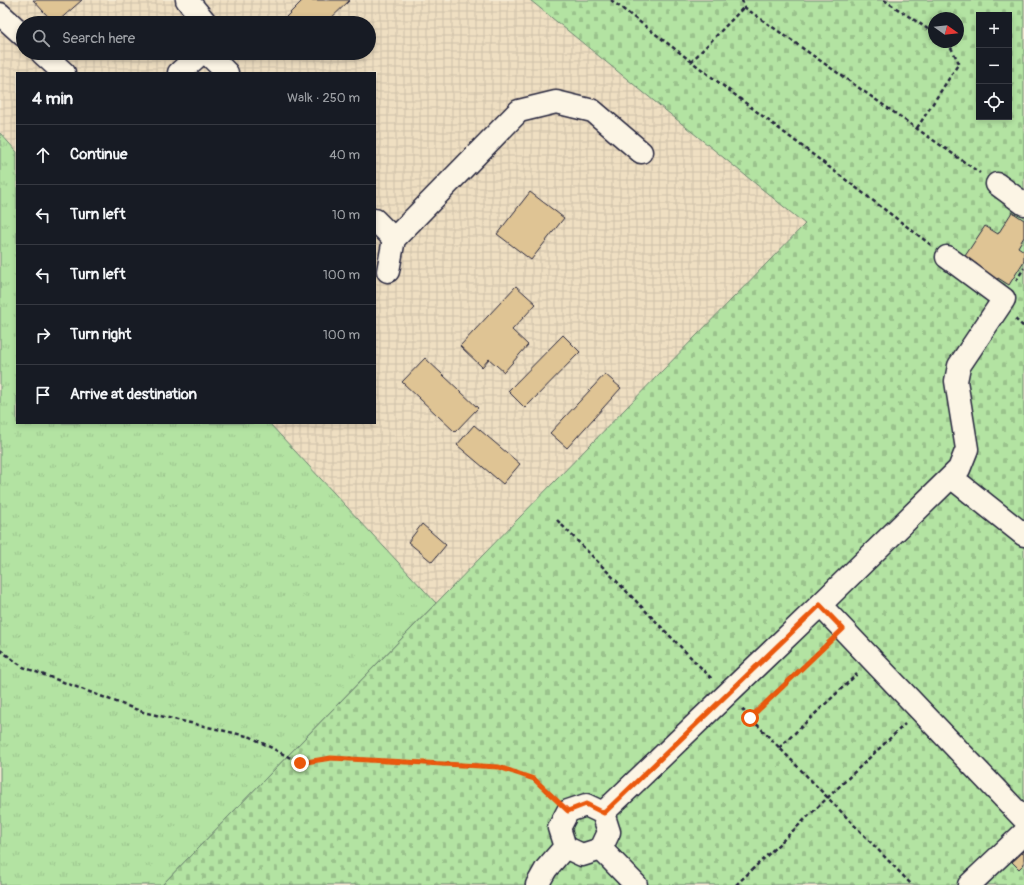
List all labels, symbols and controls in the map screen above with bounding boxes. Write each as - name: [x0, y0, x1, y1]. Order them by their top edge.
- north arrow: [928, 12, 964, 48]
- map controls: [976, 12, 1012, 120]
- button: +: [976, 12, 1012, 48]
- search box: [16, 16, 376, 60]
- icon: search: [30, 27, 52, 49]
- text: Search here: [62, 29, 135, 48]
- button: −: [976, 48, 1012, 84]
- button: locate: [976, 84, 1012, 120]
- text: 4 min: [32, 88, 73, 109]
- text: Walk · 250 m: [287, 90, 360, 106]
- icon: ahead: [32, 144, 54, 166]
- text: Continue: [70, 145, 128, 164]
- text: 40 m: [329, 147, 360, 163]
- icon: left: [32, 204, 54, 226]
- text: Turn left: [70, 205, 126, 224]
- text: 10 m: [332, 207, 360, 223]
- icon: left: [32, 264, 54, 286]
- text: Turn left: [70, 265, 126, 284]
- text: 100 m: [323, 267, 360, 283]
- icon: right: [32, 324, 54, 346]
- text: Turn right: [70, 325, 131, 344]
- text: 100 m: [323, 327, 360, 343]
- icon: arrive: [32, 384, 54, 406]
- text: Arrive at destination: [70, 385, 197, 404]
- route start: [741, 709, 759, 727]
- route end: [291, 754, 309, 772]

